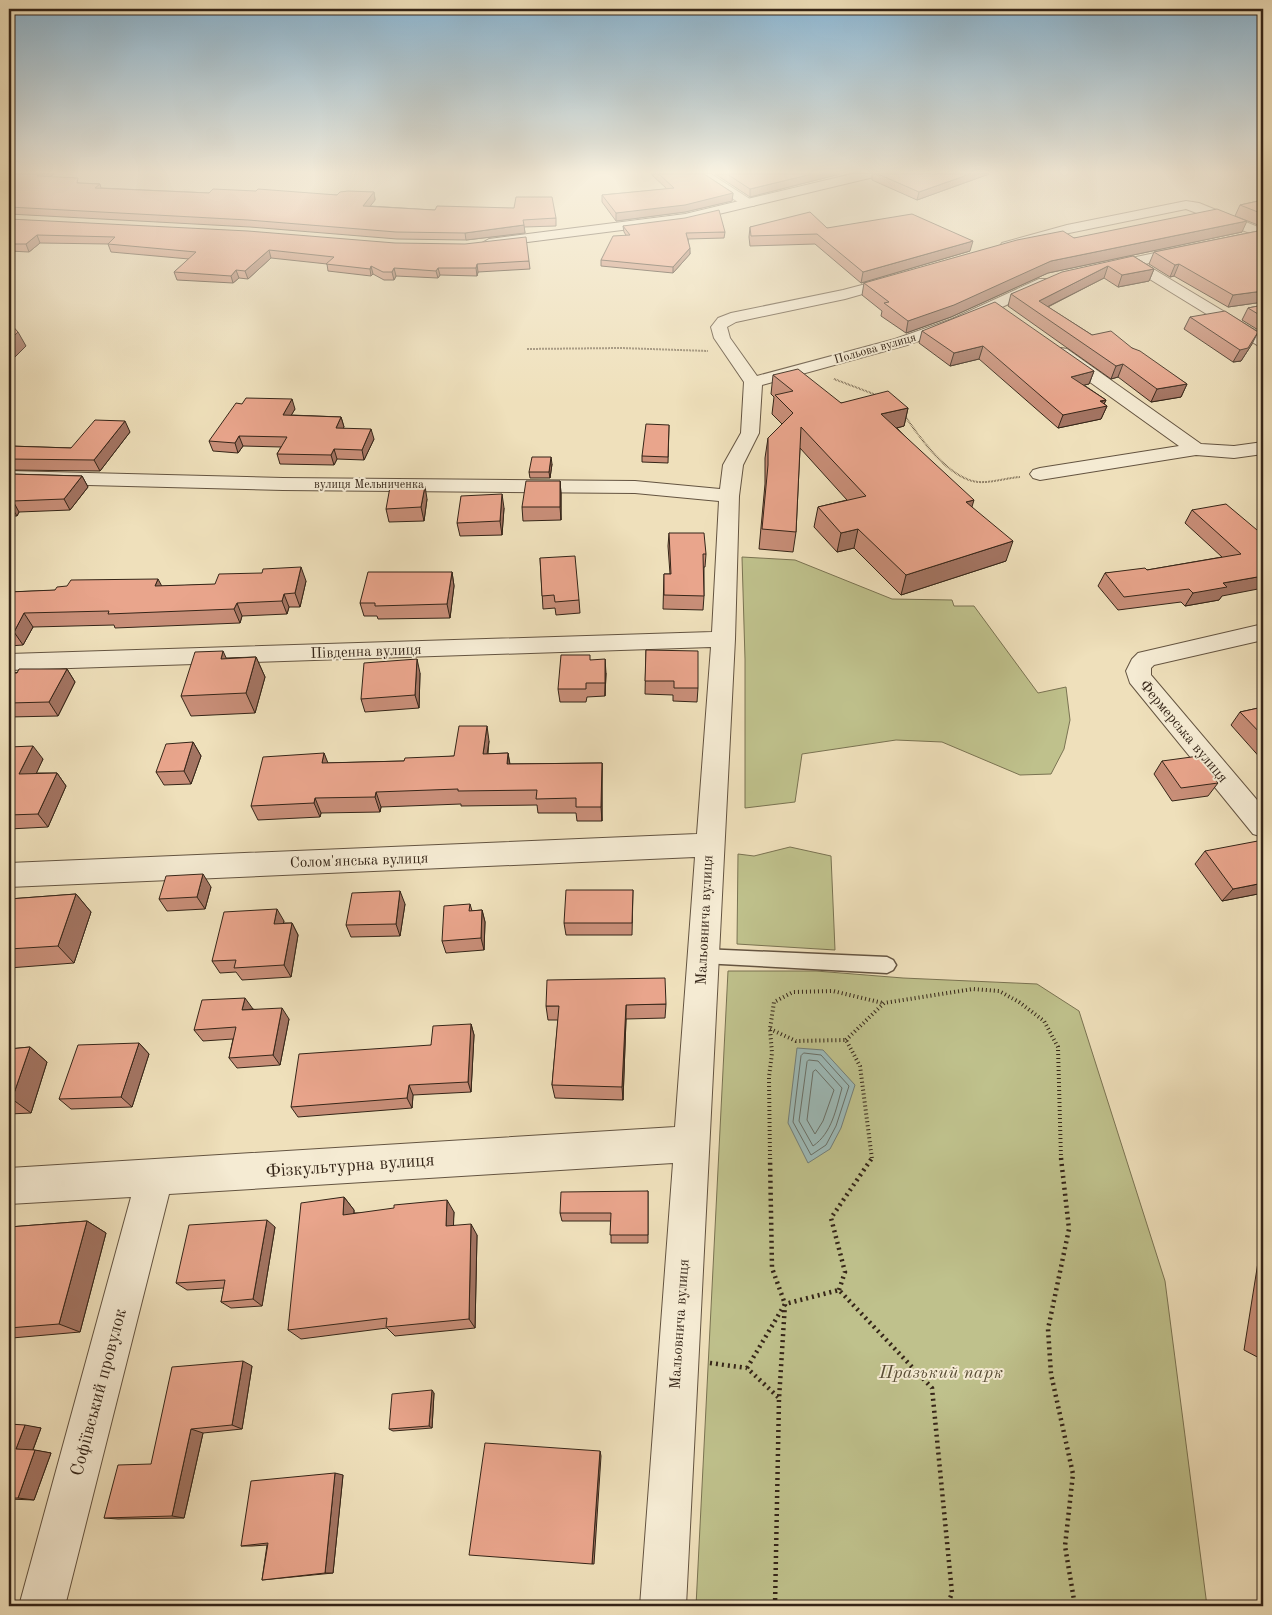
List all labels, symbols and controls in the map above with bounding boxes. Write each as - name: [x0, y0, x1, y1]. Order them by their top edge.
- street label: Польова вулиця: [833, 332, 918, 366]
- street label: вулиця Мельниченка: [314, 479, 424, 491]
- street label: Південна вулиця: [310, 643, 422, 662]
- street label: Фермерська вулиця: [1136, 678, 1230, 786]
- street label: Солом'янська вулиця: [290, 852, 429, 871]
- street label: Мальовнича вулиця: [695, 854, 716, 986]
- street label: Фізкультурна вулиця: [265, 1151, 435, 1181]
- street label: Мальовнича вулиця: [668, 1258, 693, 1390]
- street label: Софіївський провулок: [68, 1307, 131, 1478]
- park label: Празький парк: [878, 1364, 1003, 1382]

